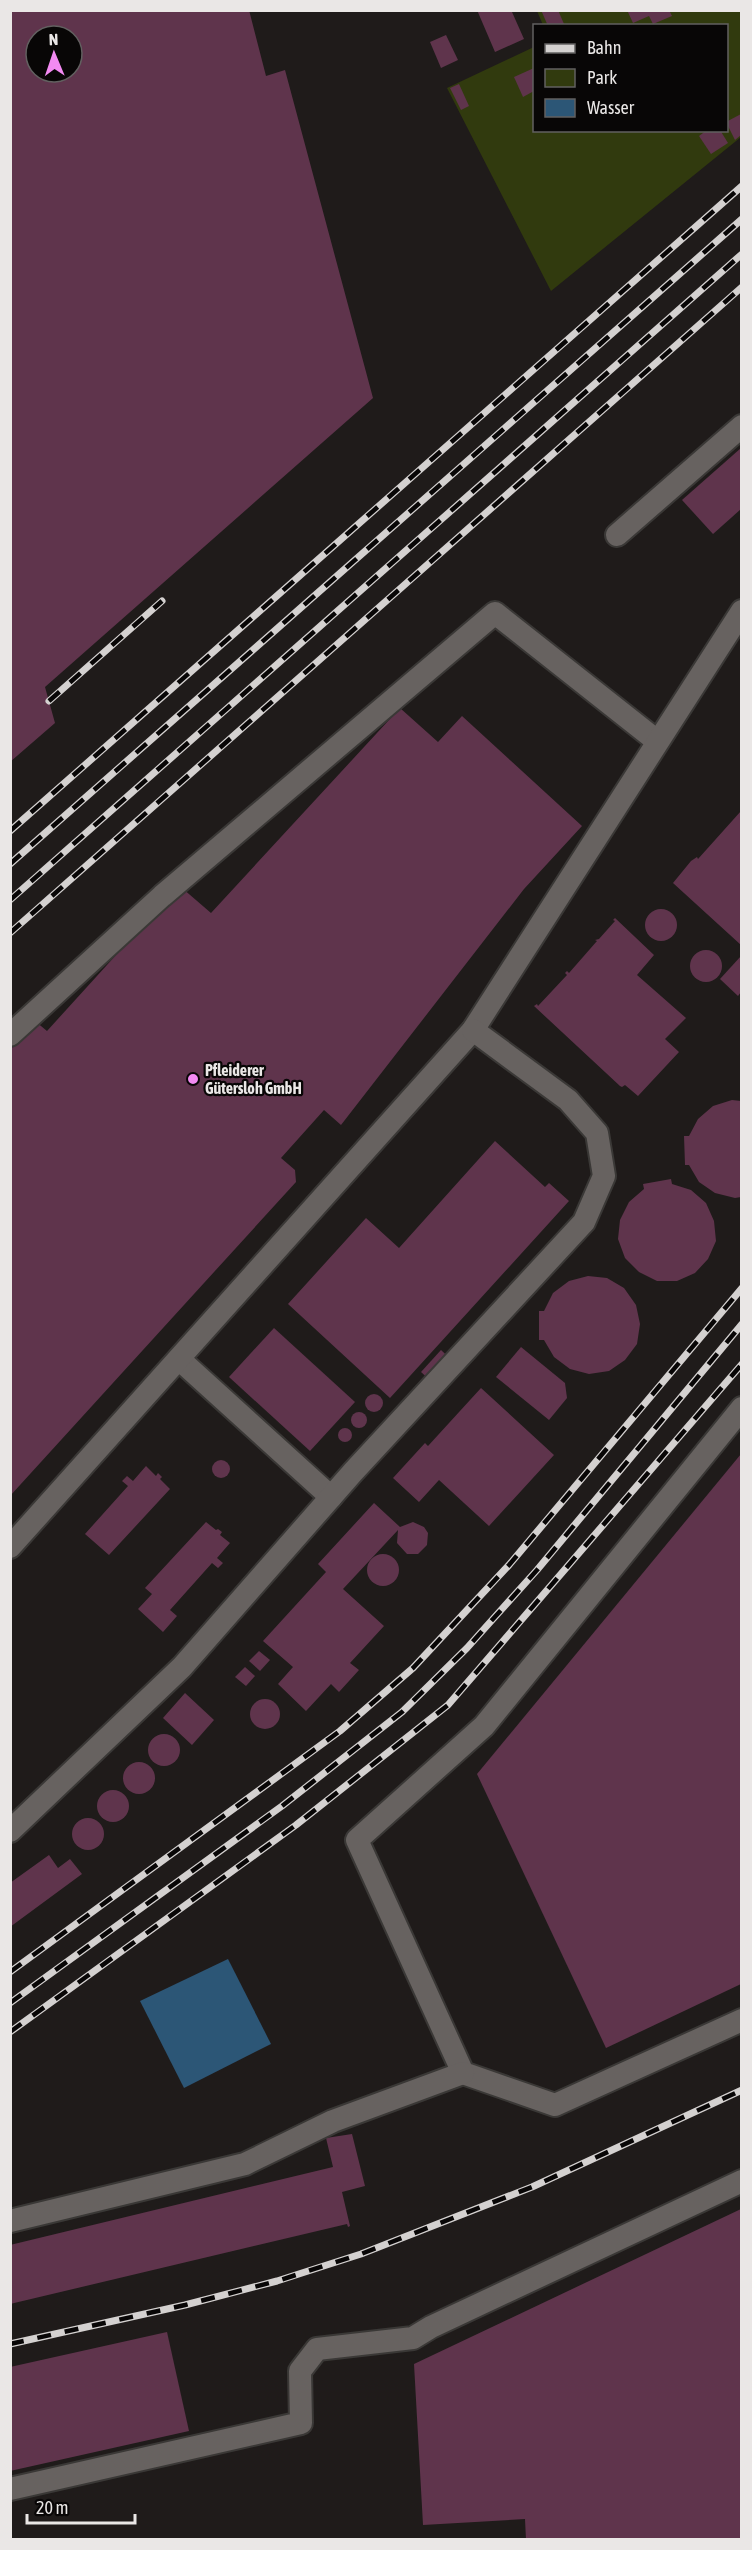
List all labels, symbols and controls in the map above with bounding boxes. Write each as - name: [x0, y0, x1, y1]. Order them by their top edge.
- north arrow: [24, 24, 84, 84]
- legend: [533, 24, 728, 132]
- text: N: [48, 30, 59, 48]
- text: Bahn: [587, 37, 621, 58]
- text: Park: [587, 67, 617, 88]
- text: Wasser: [587, 97, 635, 118]
- place label: Pfleiderer Gütersloh GmbH: [205, 1061, 302, 1097]
- marker: Pfleiderer Gütersloh GmbH: [186, 1072, 200, 1086]
- scale bar: [27, 2487, 135, 2525]
- text: 20 m: [36, 2497, 68, 2518]

